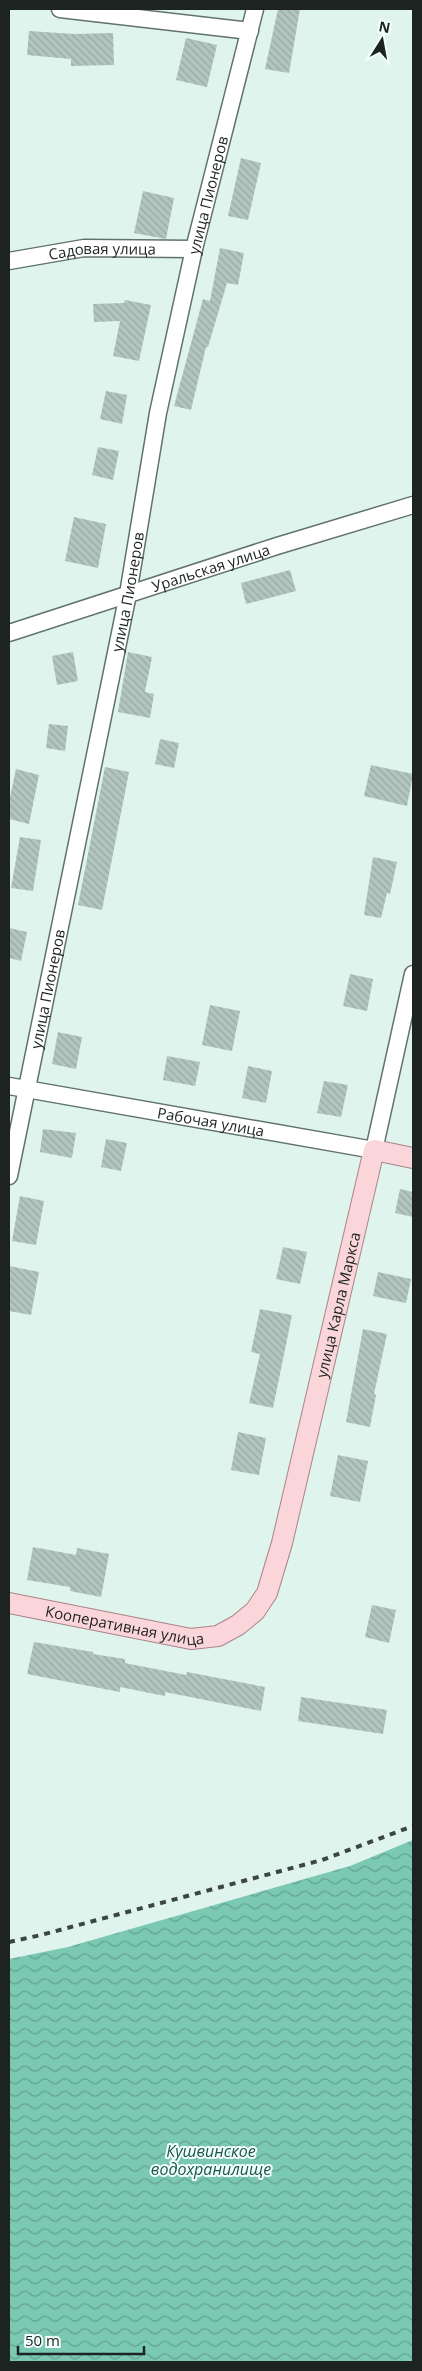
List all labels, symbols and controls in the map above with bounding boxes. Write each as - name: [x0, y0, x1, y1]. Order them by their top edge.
- north arrow: [357, 15, 407, 65]
- text: N: [377, 16, 392, 37]
- street label: улица Пионеров: [183, 134, 232, 256]
- street label: Садовая улица: [47, 238, 156, 264]
- street label: улица Пионеров: [106, 530, 148, 654]
- street label: Уральская улица: [149, 539, 272, 596]
- street label: улица Пионеров: [25, 927, 69, 1050]
- street label: Рабочая улица: [156, 1102, 266, 1141]
- street label: улица Карла Маркса: [311, 1230, 364, 1380]
- street label: Кооперативная улица: [44, 1600, 205, 1649]
- water label: Кушвинское водохранилище: [151, 2140, 271, 2180]
- scale bar: [18, 2324, 144, 2356]
- text: 50 m: [25, 2330, 60, 2350]

